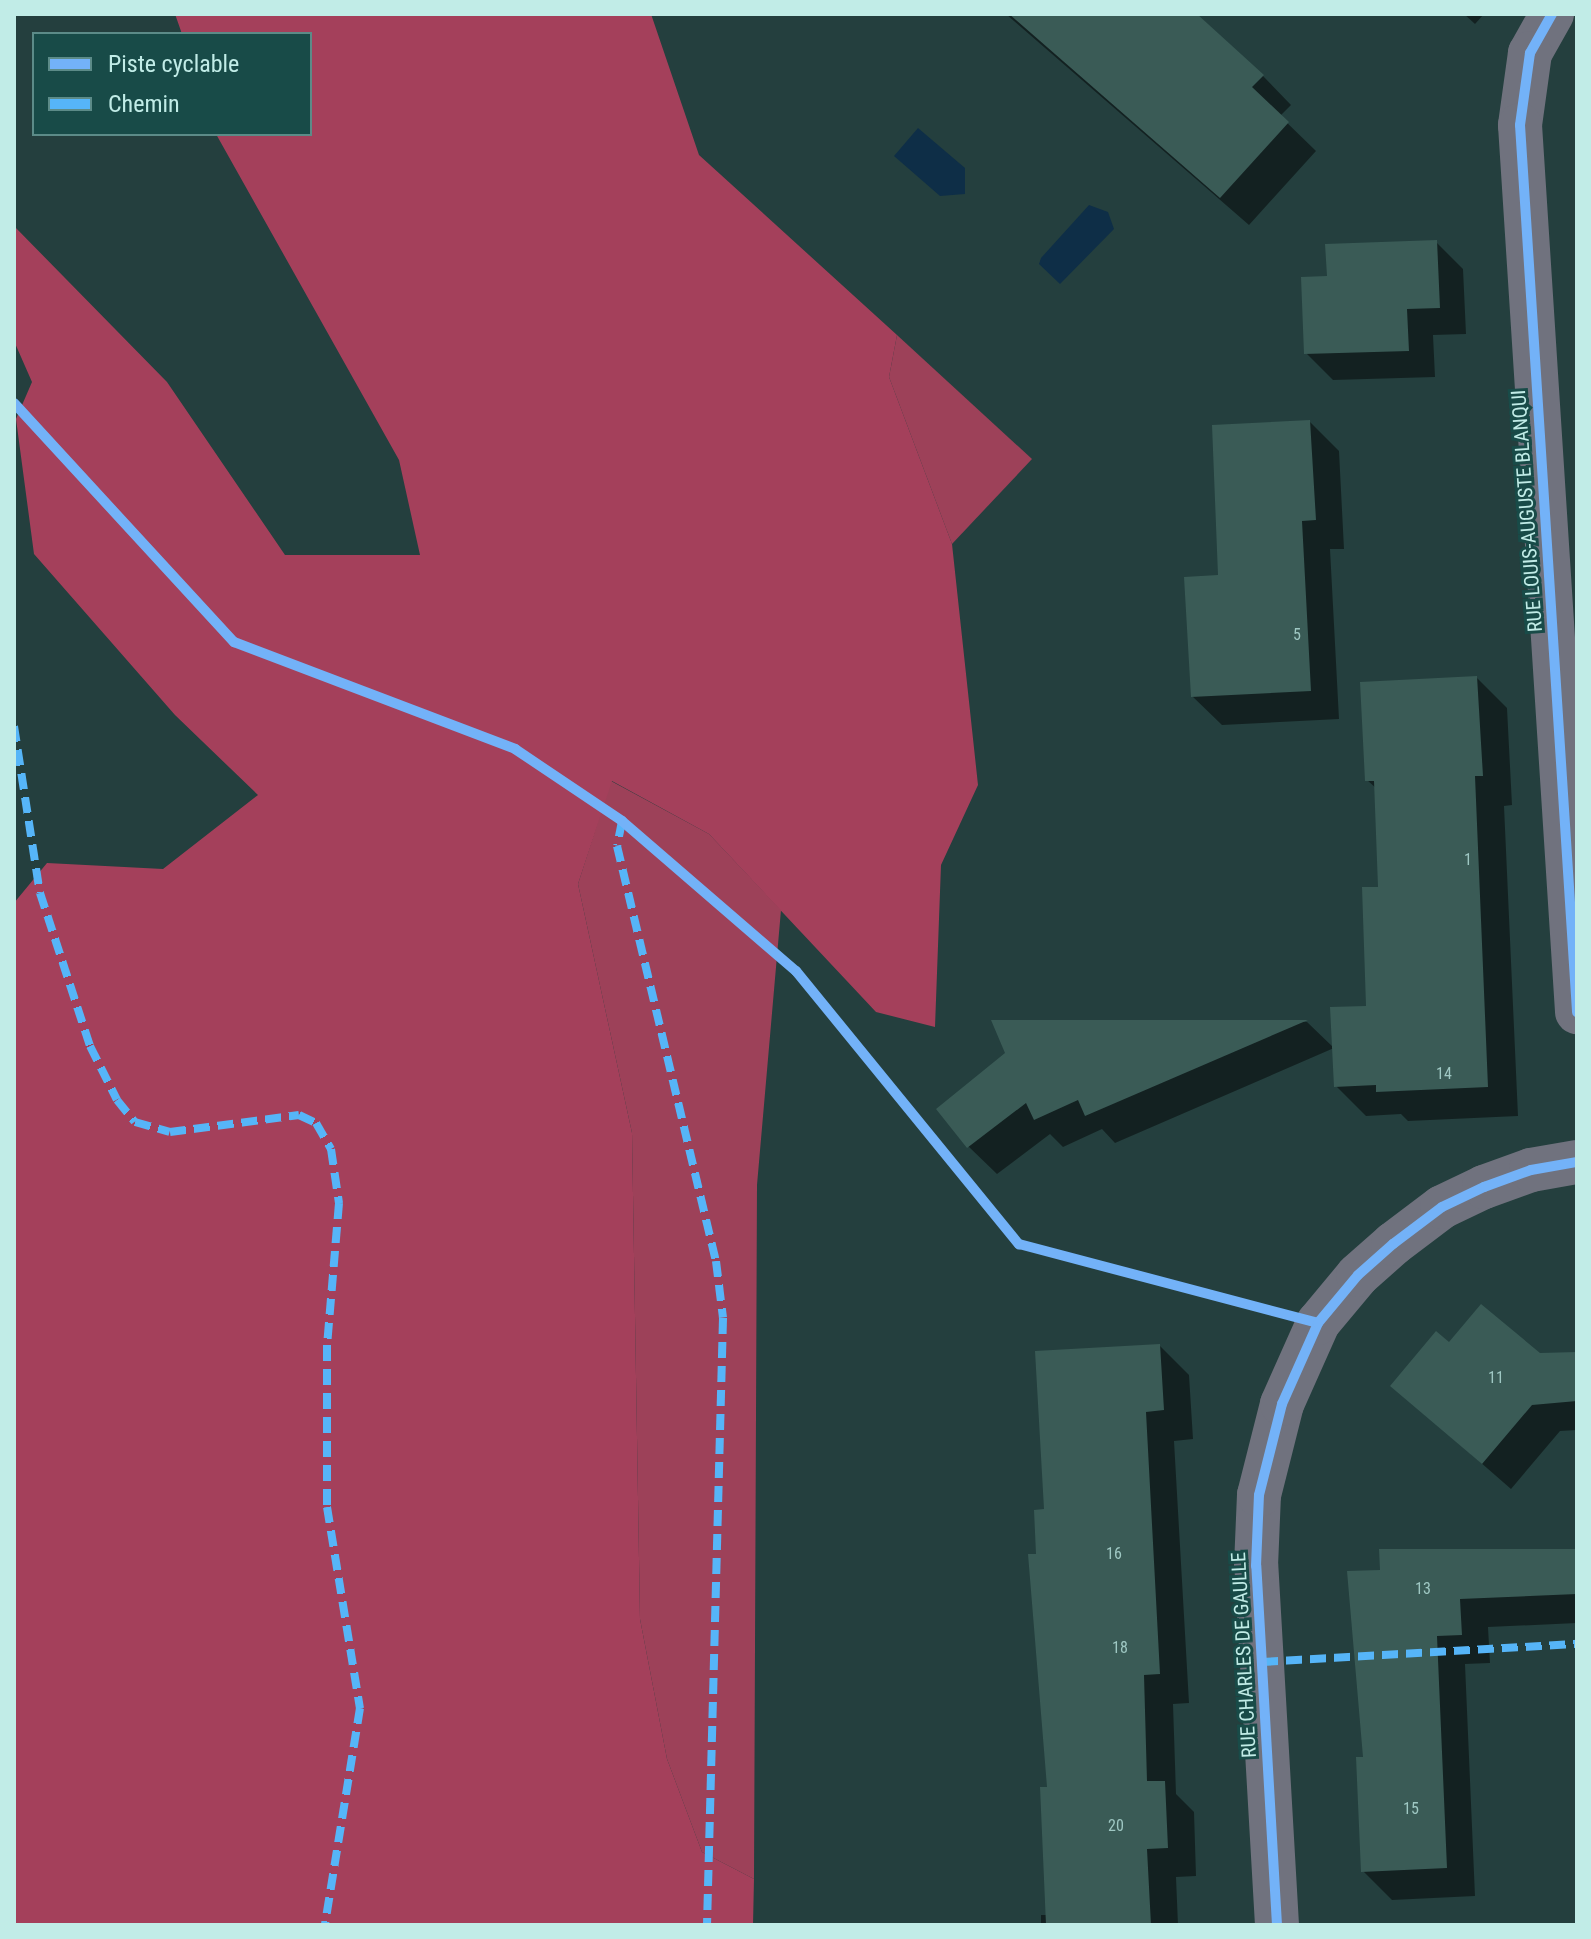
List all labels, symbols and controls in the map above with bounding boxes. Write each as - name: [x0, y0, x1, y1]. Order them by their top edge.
- legend: [32, 32, 312, 136]
- text: Piste cyclable: [108, 50, 239, 78]
- text: Chemin: [108, 90, 180, 118]
- street label: RUE LOUIS-AUGUSTE BLANQUI: [1507, 389, 1547, 633]
- house number: 5: [1293, 625, 1301, 645]
- house number: 1: [1464, 850, 1472, 870]
- house number: 14: [1436, 1064, 1452, 1084]
- house number: 11: [1488, 1368, 1504, 1388]
- house number: 16: [1106, 1544, 1122, 1564]
- street label: RUE CHARLES DE GAULLE: [1227, 1551, 1261, 1759]
- house number: 13: [1415, 1579, 1431, 1599]
- house number: 18: [1112, 1638, 1128, 1658]
- house number: 15: [1403, 1799, 1419, 1819]
- house number: 20: [1108, 1816, 1124, 1836]

